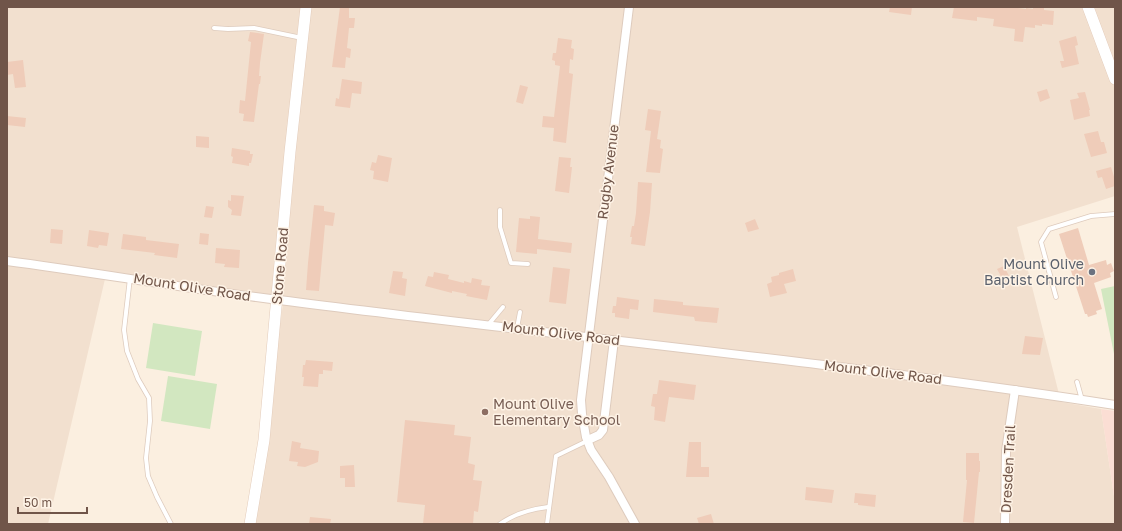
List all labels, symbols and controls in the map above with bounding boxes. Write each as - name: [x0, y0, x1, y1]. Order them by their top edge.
- street label: Rugby Avenue: [593, 124, 622, 220]
- street label: Stone Road: [268, 227, 291, 305]
- place label: Mount Olive Baptist Church: [984, 255, 1084, 288]
- marker: Mount Olive Baptist Church: [1087, 267, 1097, 277]
- street label: Mount Olive Road: [132, 269, 252, 304]
- street label: Mount Olive Road: [501, 317, 621, 348]
- street label: Mount Olive Road: [823, 356, 943, 387]
- place label: Mount Olive Elementary School: [493, 395, 620, 428]
- marker: Mount Olive Elementary School: [480, 407, 490, 417]
- street label: Dresden Trail: [997, 424, 1018, 514]
- scale bar: [18, 489, 87, 515]
- text: 50 m: [24, 495, 52, 510]

